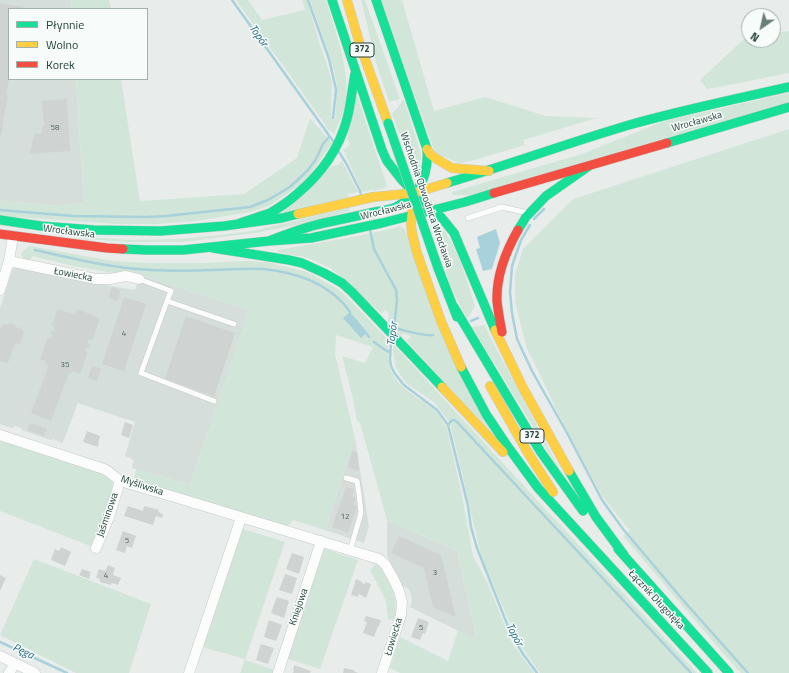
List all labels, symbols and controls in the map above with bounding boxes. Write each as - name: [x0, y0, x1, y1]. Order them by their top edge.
- legend: [8, 8, 148, 80]
- north arrow: [741, 8, 781, 48]
- text: Płynnie: [46, 15, 84, 34]
- water label: Topór: [246, 22, 270, 50]
- text: N: [747, 28, 762, 46]
- text: Wolno: [46, 35, 78, 54]
- road number: 372: [350, 43, 374, 57]
- text: Korek: [46, 55, 75, 74]
- street label: Wrocławska: [670, 109, 724, 135]
- house number: 58: [51, 123, 59, 133]
- street label: Wschodnia Obwodnica Wrocławia: [397, 131, 455, 269]
- street label: Wrocławska: [359, 199, 413, 223]
- street label: Wrocławska: [43, 223, 95, 241]
- street label: Łowiecka: [53, 265, 93, 285]
- water label: Topór: [385, 321, 401, 347]
- house number: 4: [122, 329, 126, 339]
- house number: 35: [61, 360, 69, 370]
- road number: 372: [520, 429, 544, 443]
- street label: Myśliwska: [119, 473, 165, 499]
- street label: Jaśminowa: [95, 491, 121, 539]
- house number: 12: [341, 512, 349, 522]
- house number: 5: [125, 536, 129, 546]
- house number: 3: [433, 568, 437, 578]
- street label: Łącznik Długołęka: [626, 568, 686, 632]
- house number: 4: [104, 571, 108, 581]
- street label: Kniejowa: [287, 587, 311, 627]
- street label: Łowiecka: [383, 617, 405, 657]
- water label: Topór: [503, 621, 525, 649]
- house number: 5: [419, 623, 423, 633]
- water label: Pęga: [10, 641, 36, 663]

